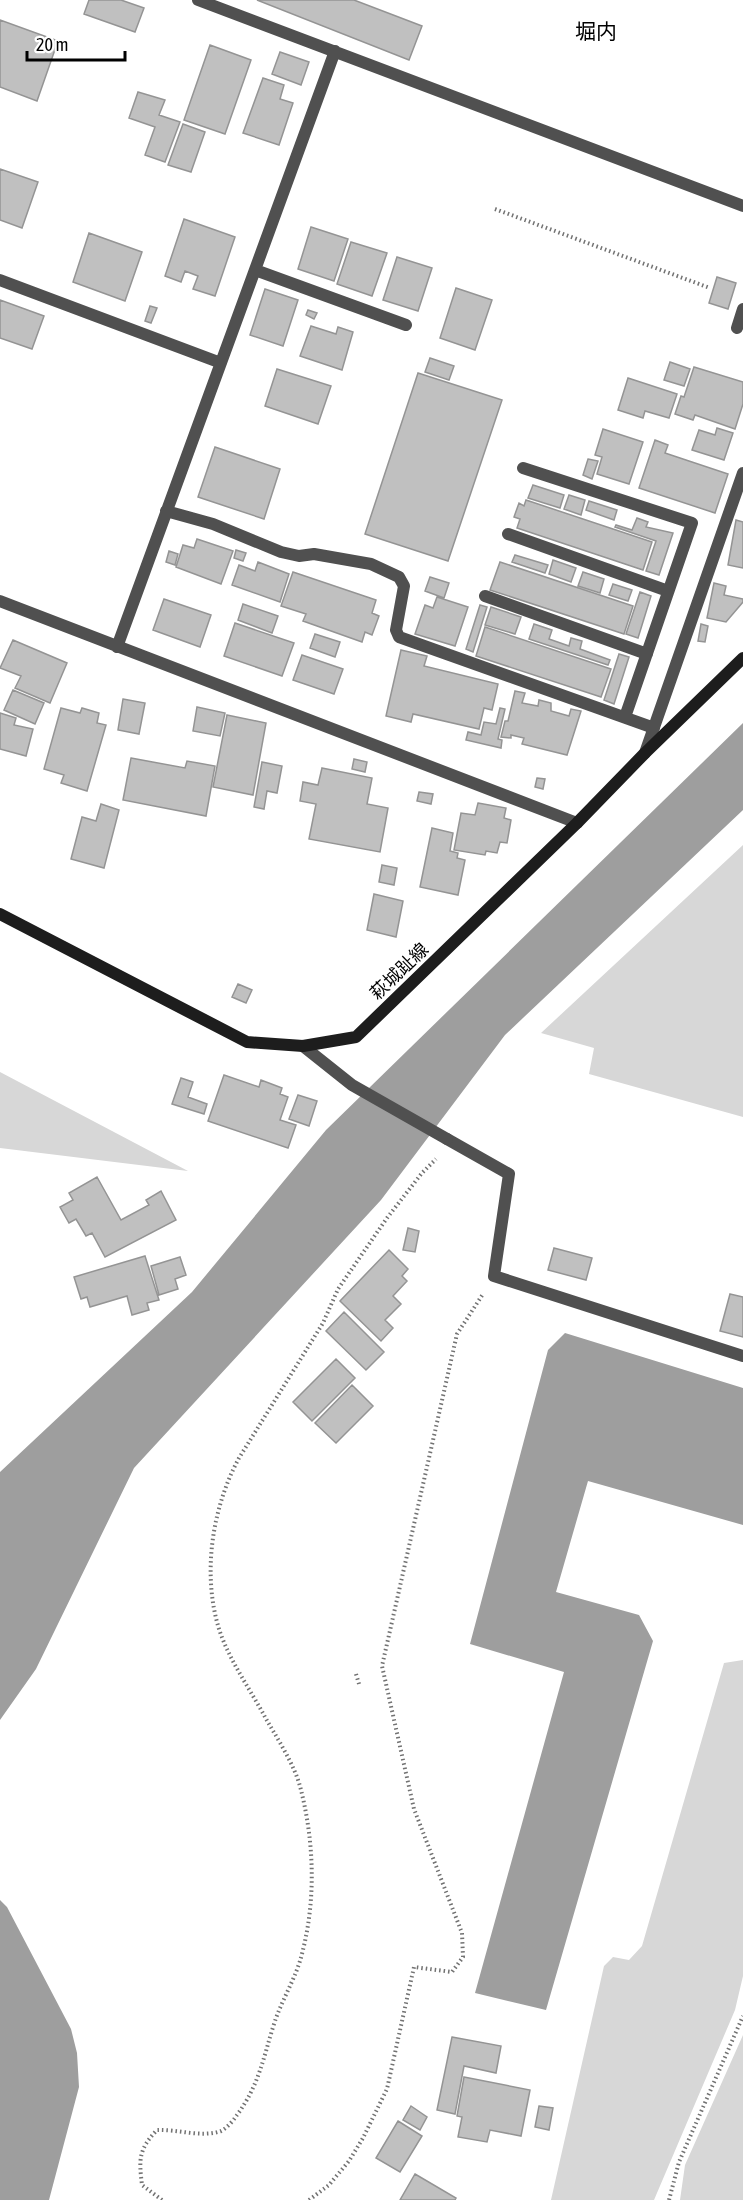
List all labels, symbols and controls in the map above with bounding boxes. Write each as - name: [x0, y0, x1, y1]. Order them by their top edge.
- district label: 堀内: [575, 19, 617, 43]
- scale bar: [27, 24, 124, 62]
- text: 20 m: [36, 34, 68, 55]
- street label: 萩城趾線: [366, 938, 432, 1004]

